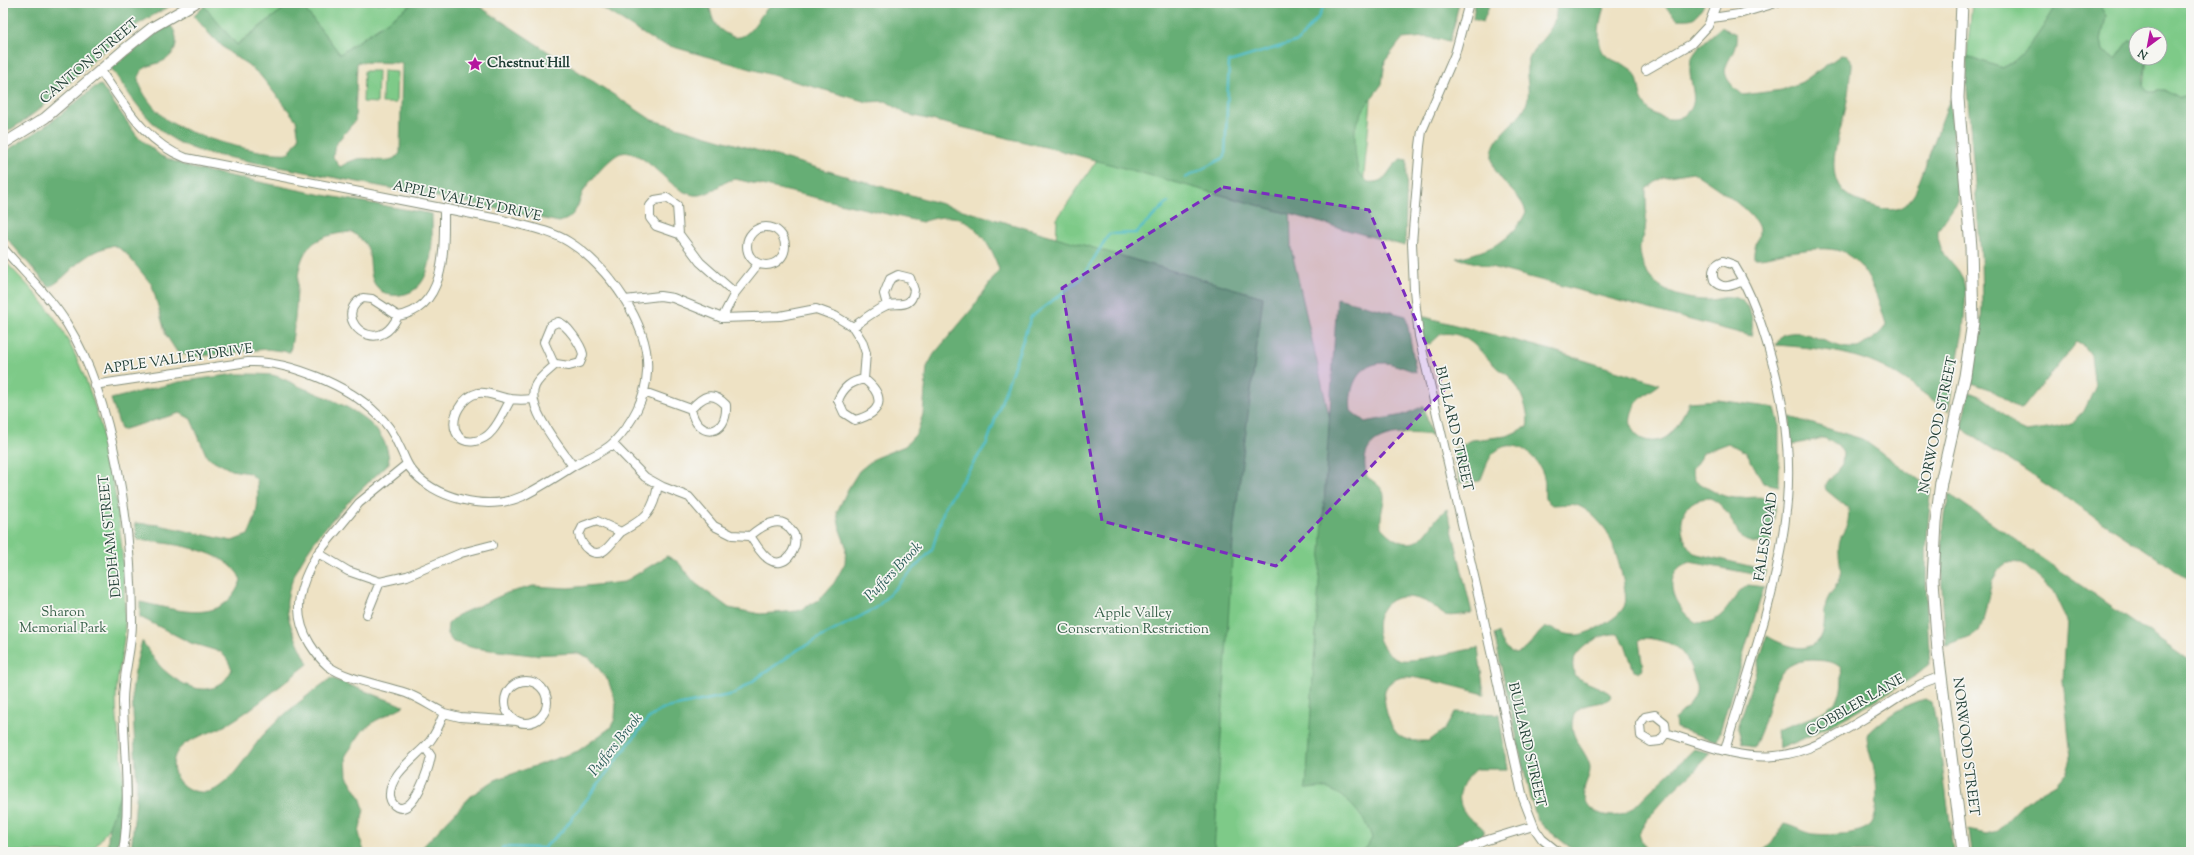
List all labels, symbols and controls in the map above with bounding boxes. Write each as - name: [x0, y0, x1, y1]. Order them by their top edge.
- street label: CANTON STREET: [36, 14, 144, 109]
- north arrow: [2128, 26, 2168, 66]
- text: N: [2135, 44, 2152, 63]
- place label: Chestnut Hill: [487, 54, 570, 74]
- place icon: Chestnut Hill: [466, 55, 484, 73]
- street label: APPLE VALLEY DRIVE: [391, 176, 544, 228]
- street label: APPLE VALLEY DRIVE: [102, 339, 255, 380]
- street label: NORWOOD STREET: [1915, 354, 1963, 495]
- street label: BULLARD STREET: [1429, 365, 1477, 494]
- street label: DEDHAM STREET: [95, 473, 127, 599]
- street label: FALES ROAD: [1750, 491, 1784, 583]
- water label: Puffers Brook: [860, 537, 928, 607]
- park label: Sharon Memorial Park: [19, 603, 107, 639]
- park label: Apple Valley Conservation Restriction: [1057, 604, 1209, 640]
- street label: COBBLER LANE: [1803, 670, 1909, 742]
- street label: NORWOOD STREET: [1947, 677, 1983, 818]
- street label: BULLARD STREET: [1502, 681, 1550, 810]
- water label: Puffers Brook: [584, 709, 648, 781]

